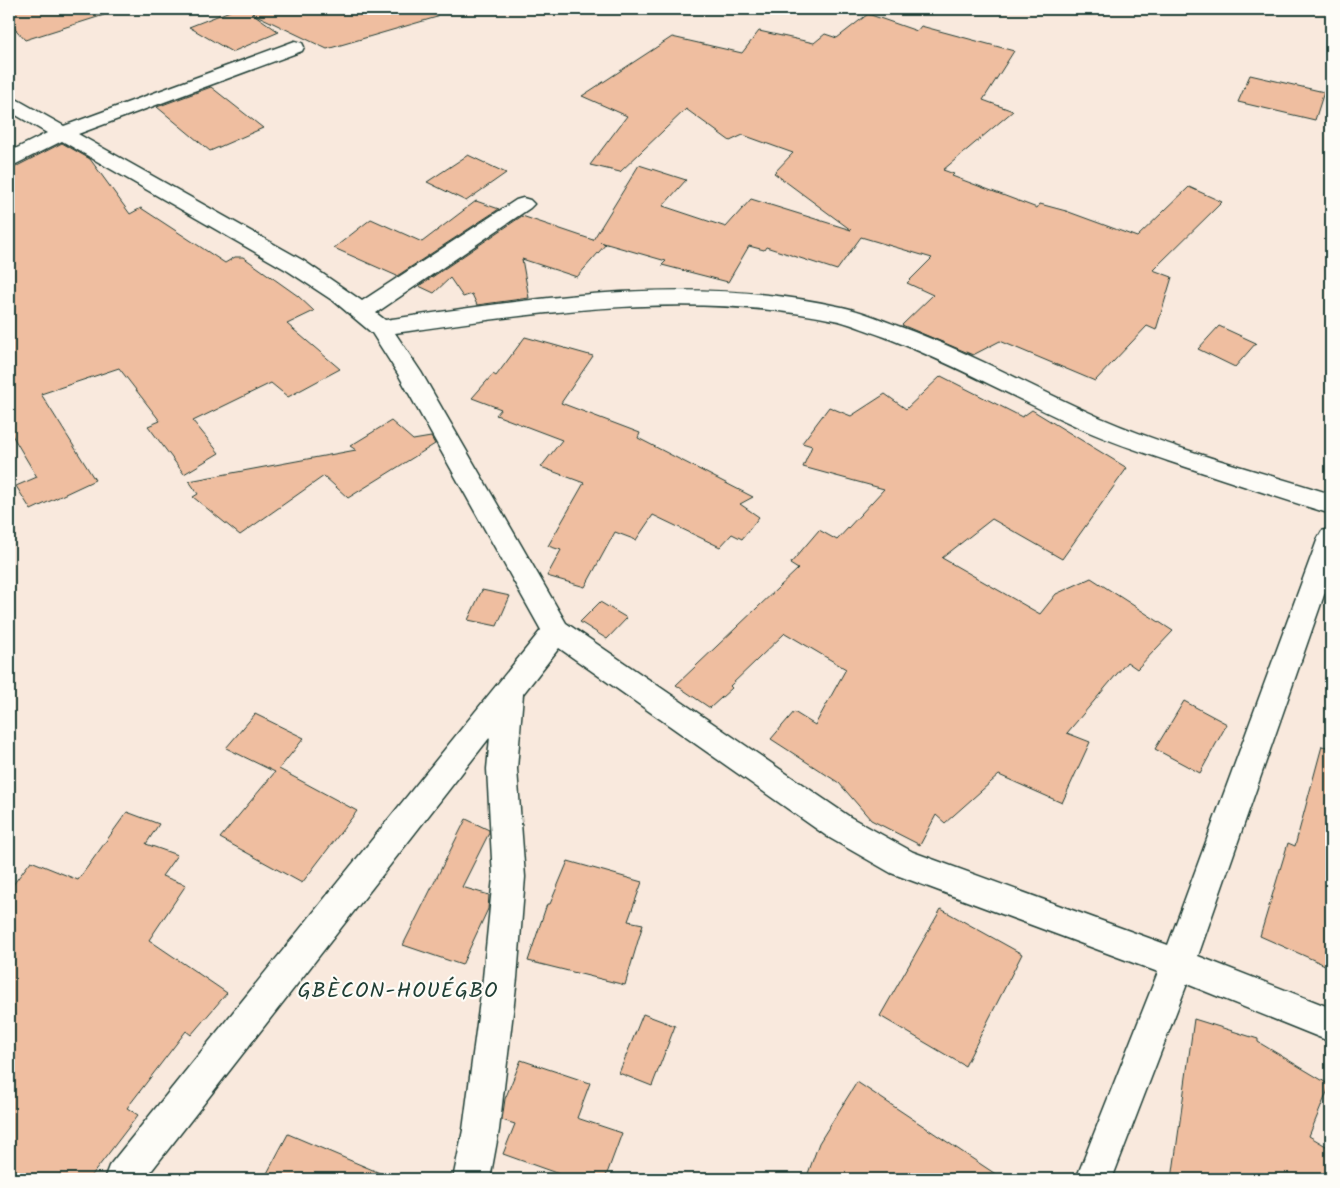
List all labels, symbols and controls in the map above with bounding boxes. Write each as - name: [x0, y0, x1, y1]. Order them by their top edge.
- district label: GBÈCON-HOUÉGBO: [297, 974, 499, 1009]

